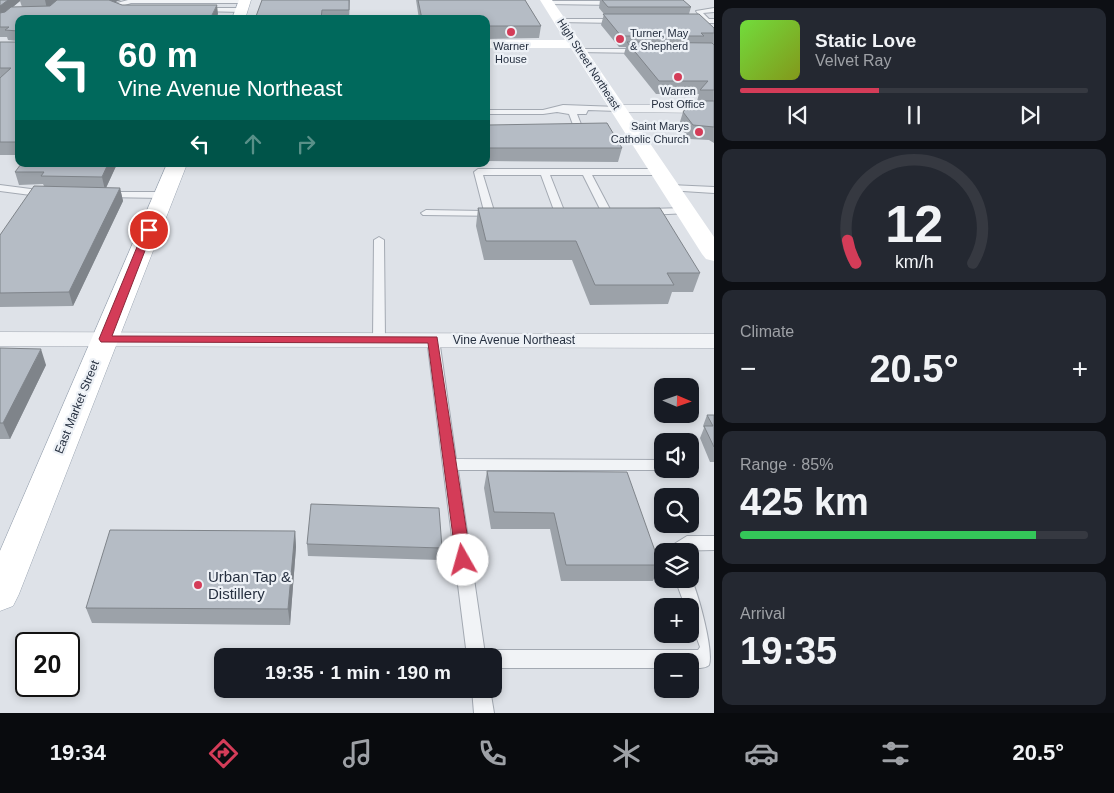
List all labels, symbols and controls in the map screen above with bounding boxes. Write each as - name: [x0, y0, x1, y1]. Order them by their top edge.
- street label: High Street Northeast: [555, 16, 623, 112]
- marker: Warner House: [505, 26, 517, 38]
- place label: Turner, May & Shepherd: [630, 27, 689, 52]
- text: Static Love: [815, 30, 916, 51]
- marker: Turner, May & Shepherd: [614, 33, 626, 45]
- icon: left: [35, 35, 100, 100]
- text: 60 m: [118, 35, 198, 74]
- place label: Warner House: [493, 40, 529, 65]
- text: Velvet Ray: [815, 52, 891, 69]
- marker: Warren Post Office: [672, 71, 684, 83]
- text: Vine Avenue Northeast: [118, 76, 342, 101]
- place label: Warren Post Office: [651, 85, 705, 110]
- icon: previous: [784, 101, 812, 129]
- icon: pause: [900, 101, 928, 129]
- icon: next: [1016, 101, 1044, 129]
- place label: Saint Marys Catholic Church: [611, 120, 689, 145]
- marker: Saint Marys Catholic Church: [693, 126, 705, 138]
- icon: left: [186, 130, 214, 158]
- icon: ahead: [239, 130, 267, 158]
- icon: right: [292, 130, 320, 158]
- text: 12: [885, 195, 943, 253]
- pin: [128, 209, 170, 251]
- icon: arrive: [135, 216, 163, 244]
- text: km/h: [895, 252, 933, 272]
- text: Climate: [740, 323, 794, 340]
- street label: Vine Avenue Northeast: [453, 333, 576, 347]
- text: 20.5°: [869, 348, 959, 390]
- text: −: [740, 353, 756, 384]
- text: +: [1072, 353, 1088, 384]
- street label: East Market Street: [52, 358, 102, 456]
- north arrow: [654, 378, 699, 422]
- map controls: [654, 378, 699, 698]
- button: sound: [654, 433, 699, 478]
- text: Range · 85%: [740, 456, 833, 473]
- text: 425 km: [740, 481, 869, 523]
- button: search: [654, 488, 699, 533]
- position arrow: [436, 533, 488, 585]
- button: layers: [654, 543, 699, 588]
- place label: Urban Tap & Distillery: [208, 568, 291, 602]
- marker: Urban Tap & Distillery: [192, 579, 204, 591]
- button: +: [654, 598, 699, 643]
- text: Arrival: [740, 605, 785, 622]
- text: 19:35: [740, 630, 837, 672]
- speed limit sign: 20: [15, 632, 80, 697]
- button: −: [654, 653, 699, 698]
- text: 19:35 · 1 min · 190 m: [265, 662, 451, 683]
- icon: directions: [206, 736, 241, 771]
- icon: music: [340, 736, 375, 771]
- icon: phone: [475, 736, 510, 771]
- icon: climate: [609, 736, 644, 771]
- icon: car: [744, 736, 779, 771]
- icon: filters: [878, 736, 913, 771]
- text: 19:34: [50, 740, 106, 765]
- text: 20.5°: [1013, 740, 1064, 765]

